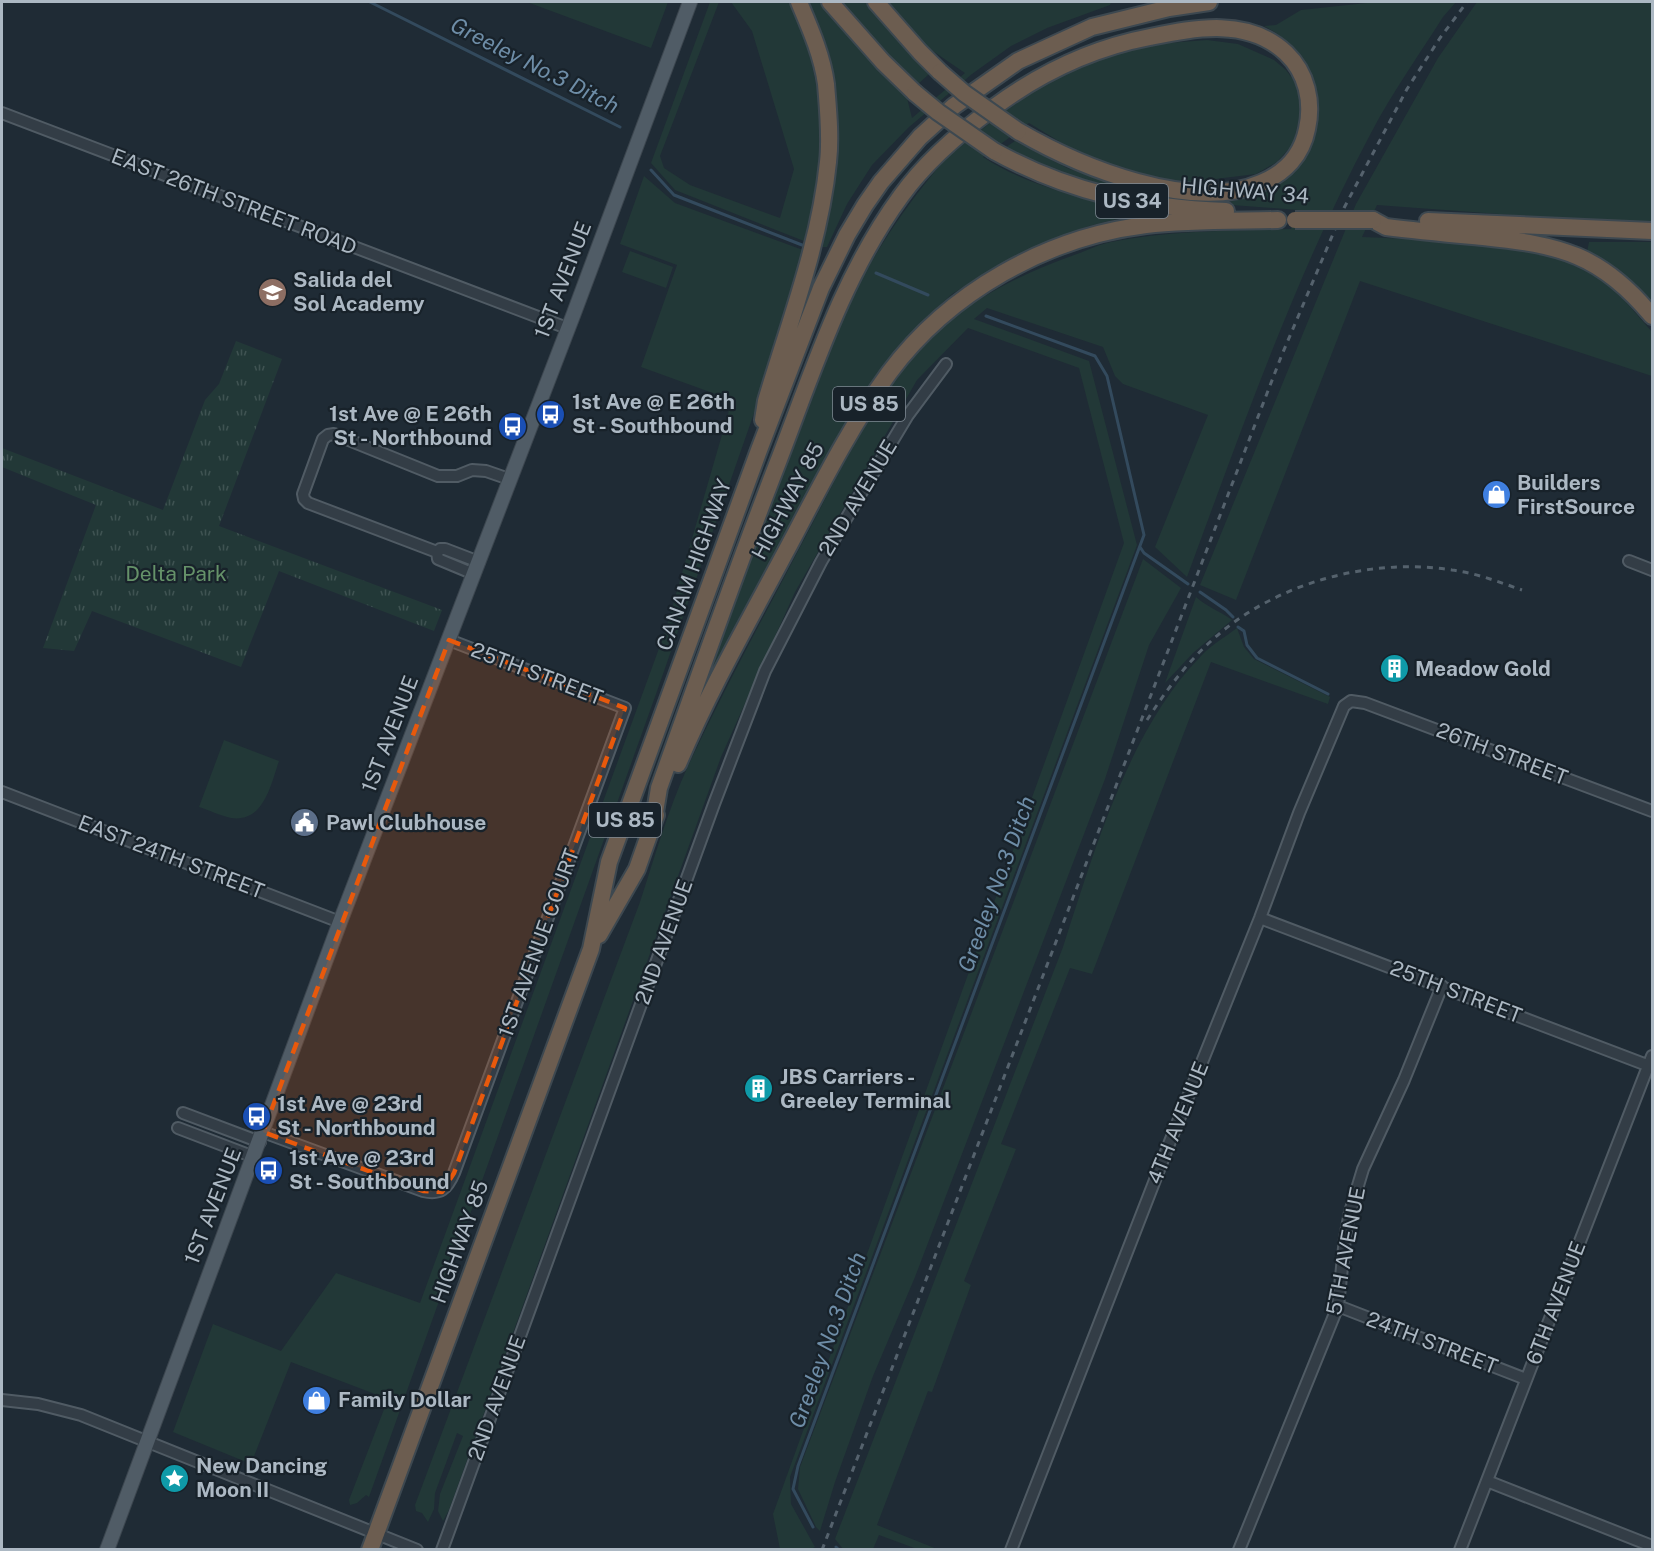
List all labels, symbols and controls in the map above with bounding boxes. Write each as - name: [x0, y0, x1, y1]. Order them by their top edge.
- water label: Greeley No.3 Ditch: [447, 11, 623, 119]
- street label: EAST 26TH STREET ROAD: [108, 143, 360, 260]
- street label: HIGHWAY 34: [1180, 172, 1310, 209]
- road number: US 34: [1096, 184, 1168, 218]
- street label: 1ST AVENUE: [529, 218, 596, 342]
- place label: Salida del Sol Academy: [293, 267, 425, 316]
- school or university icon: Salida del Sol Academy: [256, 276, 288, 308]
- road number: US 85: [833, 387, 905, 421]
- place label: 1st Ave @ E 26th St - Southbound: [572, 389, 735, 438]
- bus stop icon: 1st Ave @ E 26th St - Southbound: [535, 398, 567, 430]
- place label: 1st Ave @ E 26th St - Northbound: [329, 401, 492, 450]
- bus stop icon: 1st Ave @ E 26th St - Northbound: [497, 410, 529, 442]
- street label: 2ND AVENUE: [813, 435, 902, 560]
- street label: HIGHWAY 85: [746, 438, 829, 564]
- place label: Builders FirstSource: [1517, 470, 1635, 519]
- street label: CANAM HIGHWAY: [651, 475, 736, 654]
- shop icon: Builders FirstSource: [1480, 479, 1512, 511]
- park label: Delta Park: [125, 561, 227, 586]
- street label: 25TH STREET: [468, 637, 607, 710]
- building icon: Meadow Gold: [1378, 653, 1410, 685]
- place label: Meadow Gold: [1415, 656, 1551, 681]
- street label: 1ST AVENUE: [356, 672, 423, 796]
- street label: 26TH STREET: [1433, 717, 1571, 790]
- water label: Greeley No.3 Ditch: [952, 792, 1040, 976]
- road number: US 85: [589, 803, 661, 837]
- public building icon: Pawl Clubhouse: [289, 807, 321, 839]
- street label: EAST 24TH STREET: [75, 810, 268, 904]
- place label: Pawl Clubhouse: [326, 810, 486, 835]
- street label: 1ST AVENUE COURT: [493, 845, 584, 1041]
- street label: 2ND AVENUE: [629, 876, 698, 1008]
- street label: 25TH STREET: [1387, 955, 1526, 1028]
- street label: 4TH AVENUE: [1142, 1058, 1213, 1188]
- place label: JBS Carriers - Greeley Terminal: [780, 1064, 951, 1113]
- building icon: JBS Carriers - Greeley Terminal: [743, 1073, 775, 1105]
- place label: 1st Ave @ 23rd St - Northbound: [277, 1091, 436, 1140]
- bus stop icon: 1st Ave @ 23rd St - Northbound: [240, 1100, 272, 1132]
- street label: 1ST AVENUE: [179, 1144, 246, 1268]
- place label: 1st Ave @ 23rd St - Southbound: [289, 1145, 450, 1194]
- bus stop icon: 1st Ave @ 23rd St - Southbound: [252, 1154, 284, 1186]
- street label: HIGHWAY 85: [426, 1177, 493, 1307]
- street label: 5TH AVENUE: [1321, 1185, 1370, 1317]
- street label: 6TH AVENUE: [1521, 1238, 1590, 1368]
- water label: Greeley No.3 Ditch: [783, 1248, 871, 1432]
- street label: 24TH STREET: [1363, 1306, 1501, 1379]
- street label: 2ND AVENUE: [462, 1332, 531, 1464]
- shop icon: Family Dollar: [301, 1384, 333, 1416]
- place label: Family Dollar: [338, 1387, 471, 1412]
- place label: New Dancing Moon II: [196, 1453, 327, 1502]
- place icon: New Dancing Moon II: [159, 1462, 191, 1494]

